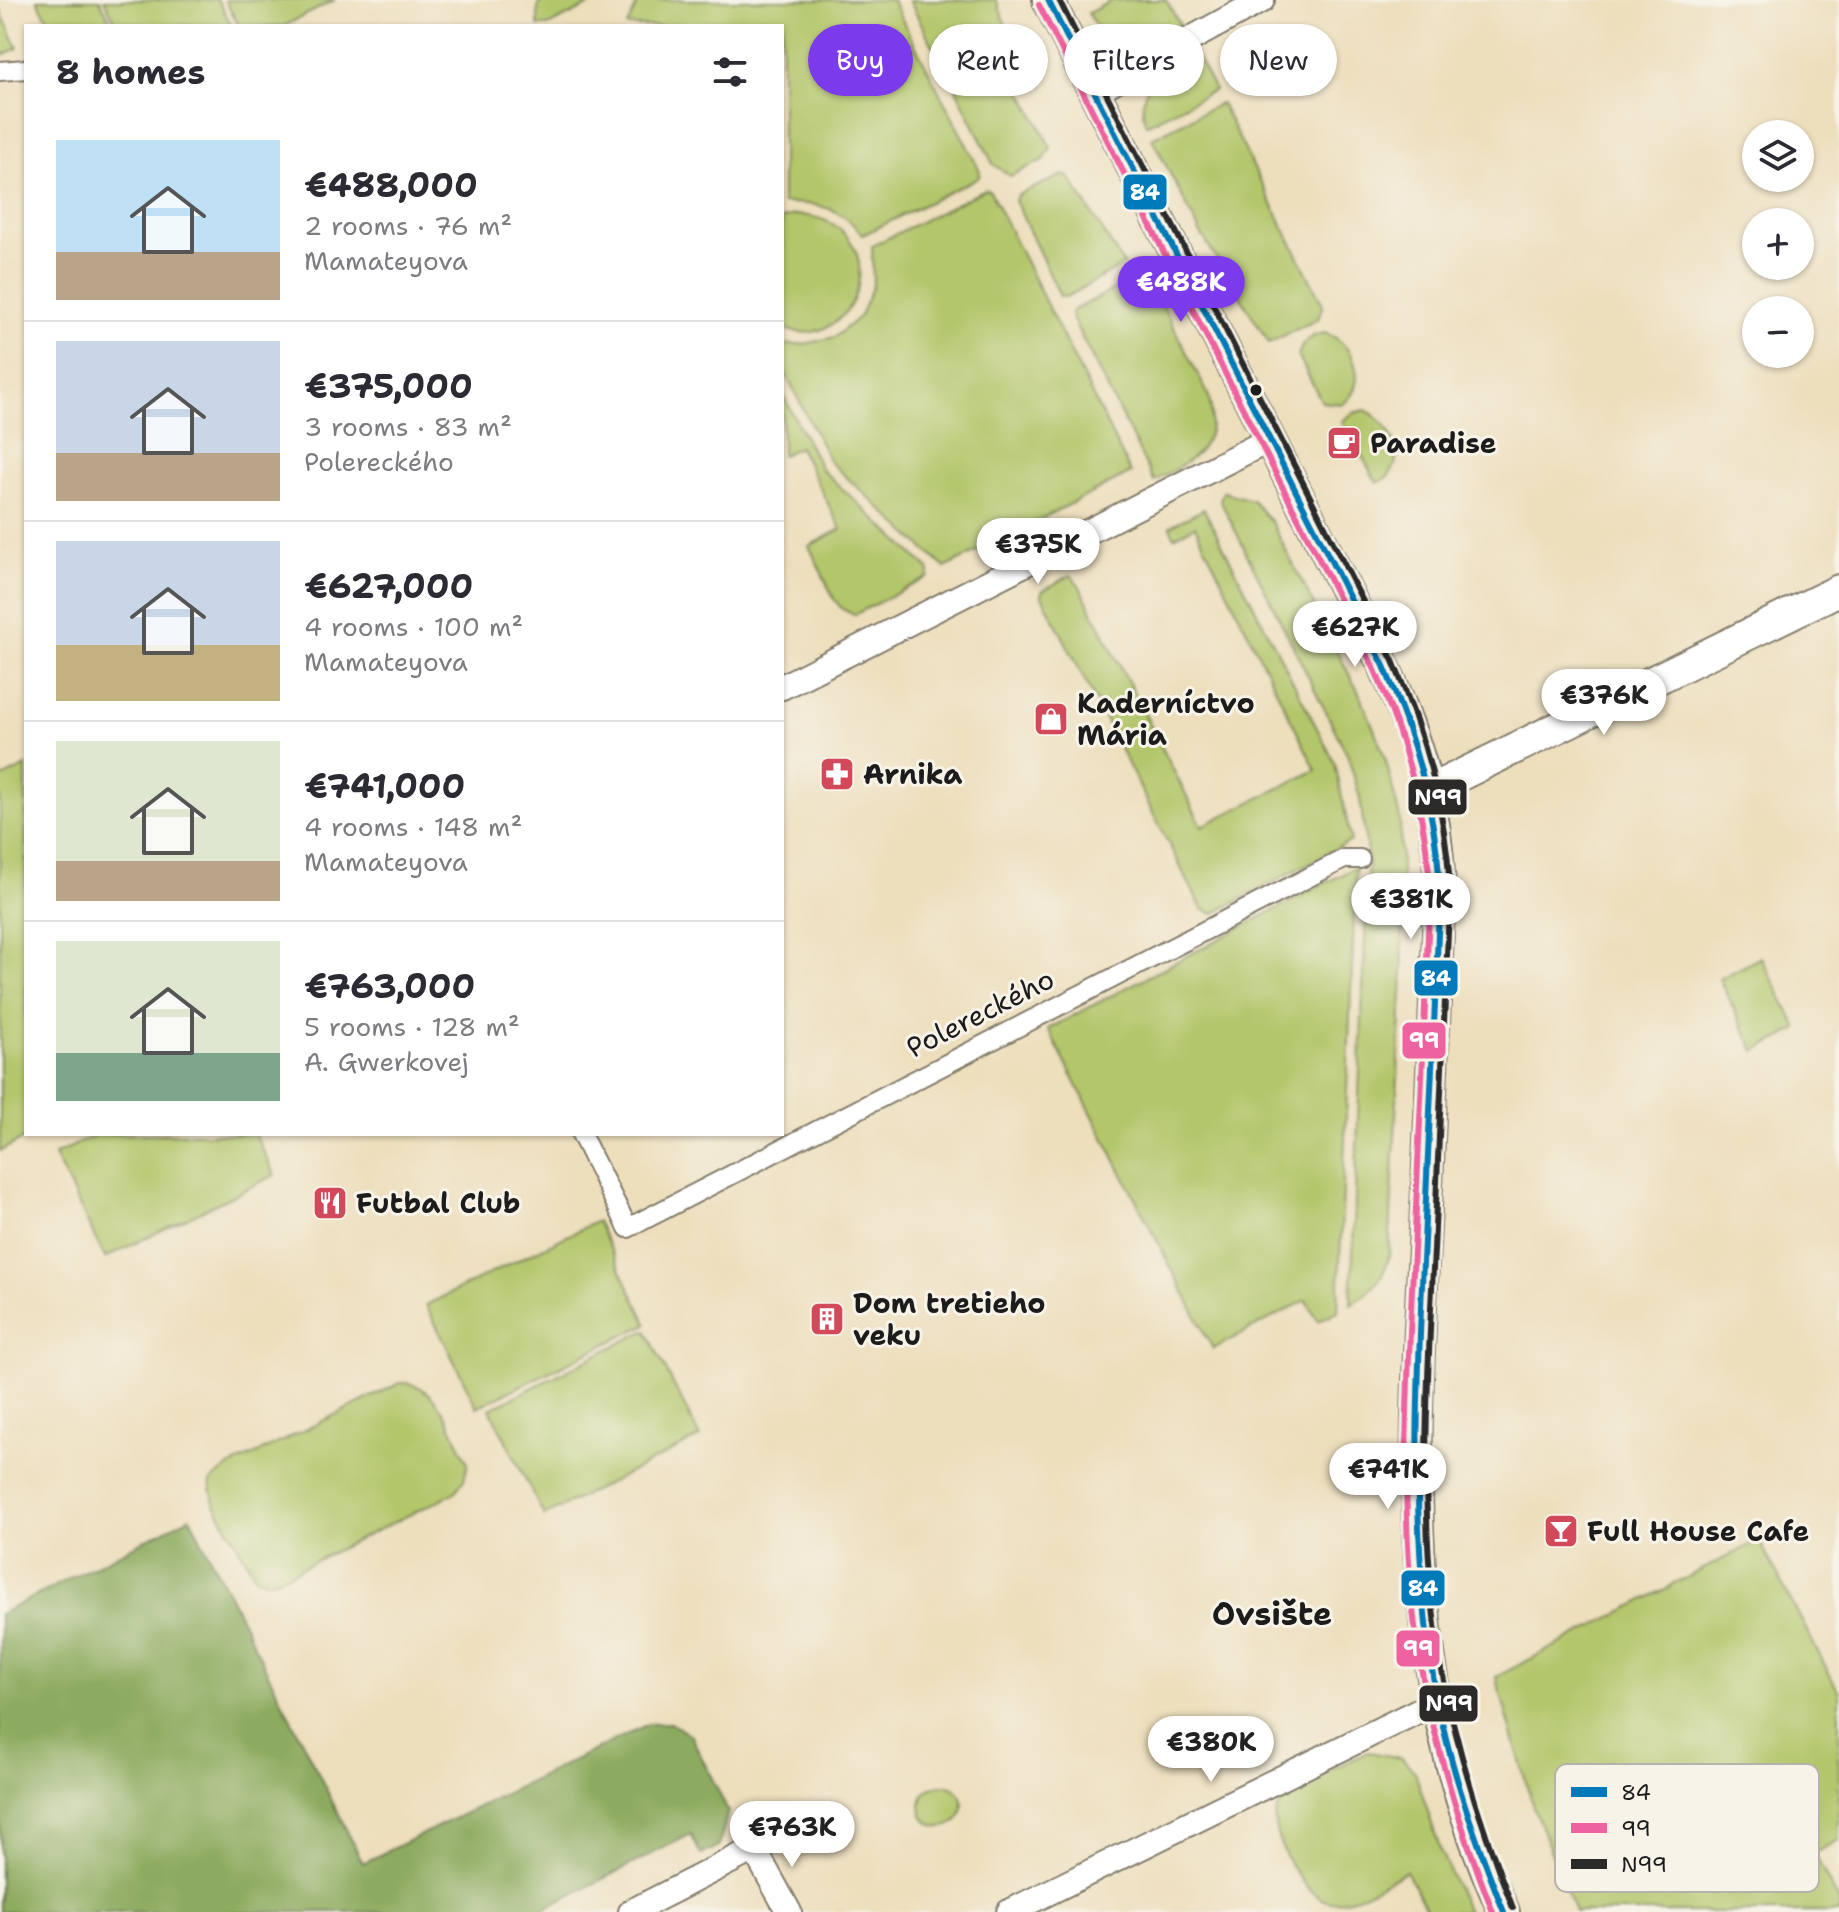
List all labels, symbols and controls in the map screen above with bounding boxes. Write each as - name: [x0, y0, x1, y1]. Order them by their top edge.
- chip: Buy: [808, 24, 913, 96]
- chip: Rent: [929, 24, 1048, 96]
- chip: Filters: [1064, 24, 1204, 96]
- chip: New: [1220, 24, 1337, 96]
- text: 8 homes: [56, 49, 205, 95]
- icon: filters: [708, 50, 752, 94]
- map controls: [1742, 120, 1814, 368]
- button: layers: [1742, 120, 1814, 192]
- text: €488,000: [304, 162, 478, 208]
- icon: home: [120, 172, 216, 268]
- line badge: 84: [1122, 173, 1168, 211]
- text: 84: [1130, 178, 1161, 207]
- text: 2 rooms · 76 m²: [304, 208, 512, 243]
- button: +: [1742, 208, 1814, 280]
- text: Mamateyova: [304, 243, 468, 278]
- pin: €488K: [1125, 256, 1237, 324]
- text: €488K: [1136, 264, 1226, 299]
- button: −: [1742, 296, 1814, 368]
- text: €375,000: [304, 363, 473, 409]
- icon: home: [120, 373, 216, 469]
- unlabelled marker: [1248, 382, 1264, 398]
- text: 3 rooms · 83 m²: [304, 409, 512, 444]
- cafe icon: Paradise: [1325, 424, 1363, 462]
- place label: Paradise: [1370, 424, 1497, 462]
- text: Polereckého: [304, 444, 454, 479]
- pin: €375K: [982, 518, 1094, 586]
- text: €375K: [995, 526, 1081, 561]
- text: €627,000: [304, 563, 473, 609]
- icon: home: [120, 573, 216, 669]
- pin: €627K: [1299, 601, 1411, 669]
- text: 4 rooms · 100 m²: [304, 609, 523, 644]
- text: €627K: [1311, 609, 1399, 644]
- text: Mamateyova: [304, 644, 468, 679]
- pin: €376K: [1548, 669, 1660, 737]
- text: €376K: [1559, 677, 1649, 712]
- place label: Kaderníctvo Mária: [1077, 684, 1255, 754]
- shop icon: Kaderníctvo Mária: [1032, 700, 1070, 738]
- pharmacy icon: Arnika: [818, 755, 856, 793]
- place label: Arnika: [863, 755, 962, 793]
- text: €741,000: [304, 763, 465, 809]
- icon: home: [120, 773, 216, 869]
- line badge: N99: [1407, 778, 1468, 816]
- text: N99: [1414, 783, 1462, 812]
- text: 4 rooms · 148 m²: [304, 809, 522, 844]
- text: Mamateyova: [304, 844, 468, 879]
- pin: €381K: [1355, 873, 1467, 941]
- text: €381K: [1369, 881, 1453, 916]
- street label: Polereckého: [900, 959, 1060, 1067]
- line badge: 84: [1413, 959, 1459, 997]
- text: €763,000: [304, 963, 475, 1009]
- text: 84: [1421, 964, 1452, 993]
- icon: home: [120, 973, 216, 1069]
- text: 5 rooms · 128 m²: [304, 1009, 520, 1044]
- line badge: 99: [1401, 1021, 1447, 1060]
- text: 99: [1409, 1026, 1439, 1055]
- text: A. Gwerkovej: [304, 1044, 469, 1079]
- restaurant icon: Futbal Club: [311, 1184, 349, 1222]
- place label: Futbal Club: [356, 1184, 521, 1222]
- place label: Dom tretieho veku: [853, 1284, 1046, 1354]
- building icon: Dom tretieho veku: [808, 1300, 846, 1338]
- pin: €741K: [1332, 1443, 1444, 1511]
- text: €741K: [1347, 1451, 1429, 1486]
- bar icon: Full House Cafe: [1542, 1512, 1580, 1550]
- place label: Full House Cafe: [1587, 1512, 1809, 1550]
- line badge: 84: [1400, 1569, 1446, 1607]
- text: 84: [1408, 1574, 1439, 1603]
- district label: Ovsište: [1212, 1592, 1332, 1635]
- line badge: 99: [1395, 1629, 1441, 1668]
- text: 99: [1403, 1634, 1433, 1663]
- line badge: N99: [1418, 1684, 1479, 1723]
- text: N99: [1425, 1689, 1473, 1718]
- pin: €380K: [1155, 1716, 1267, 1784]
- text: €380K: [1166, 1724, 1256, 1759]
- legend: [1555, 1764, 1819, 1892]
- text: 84: [1621, 1778, 1651, 1807]
- pin: €763K: [736, 1801, 848, 1869]
- text: €763K: [748, 1809, 836, 1844]
- text: 99: [1621, 1814, 1651, 1843]
- text: N99: [1621, 1850, 1667, 1879]

